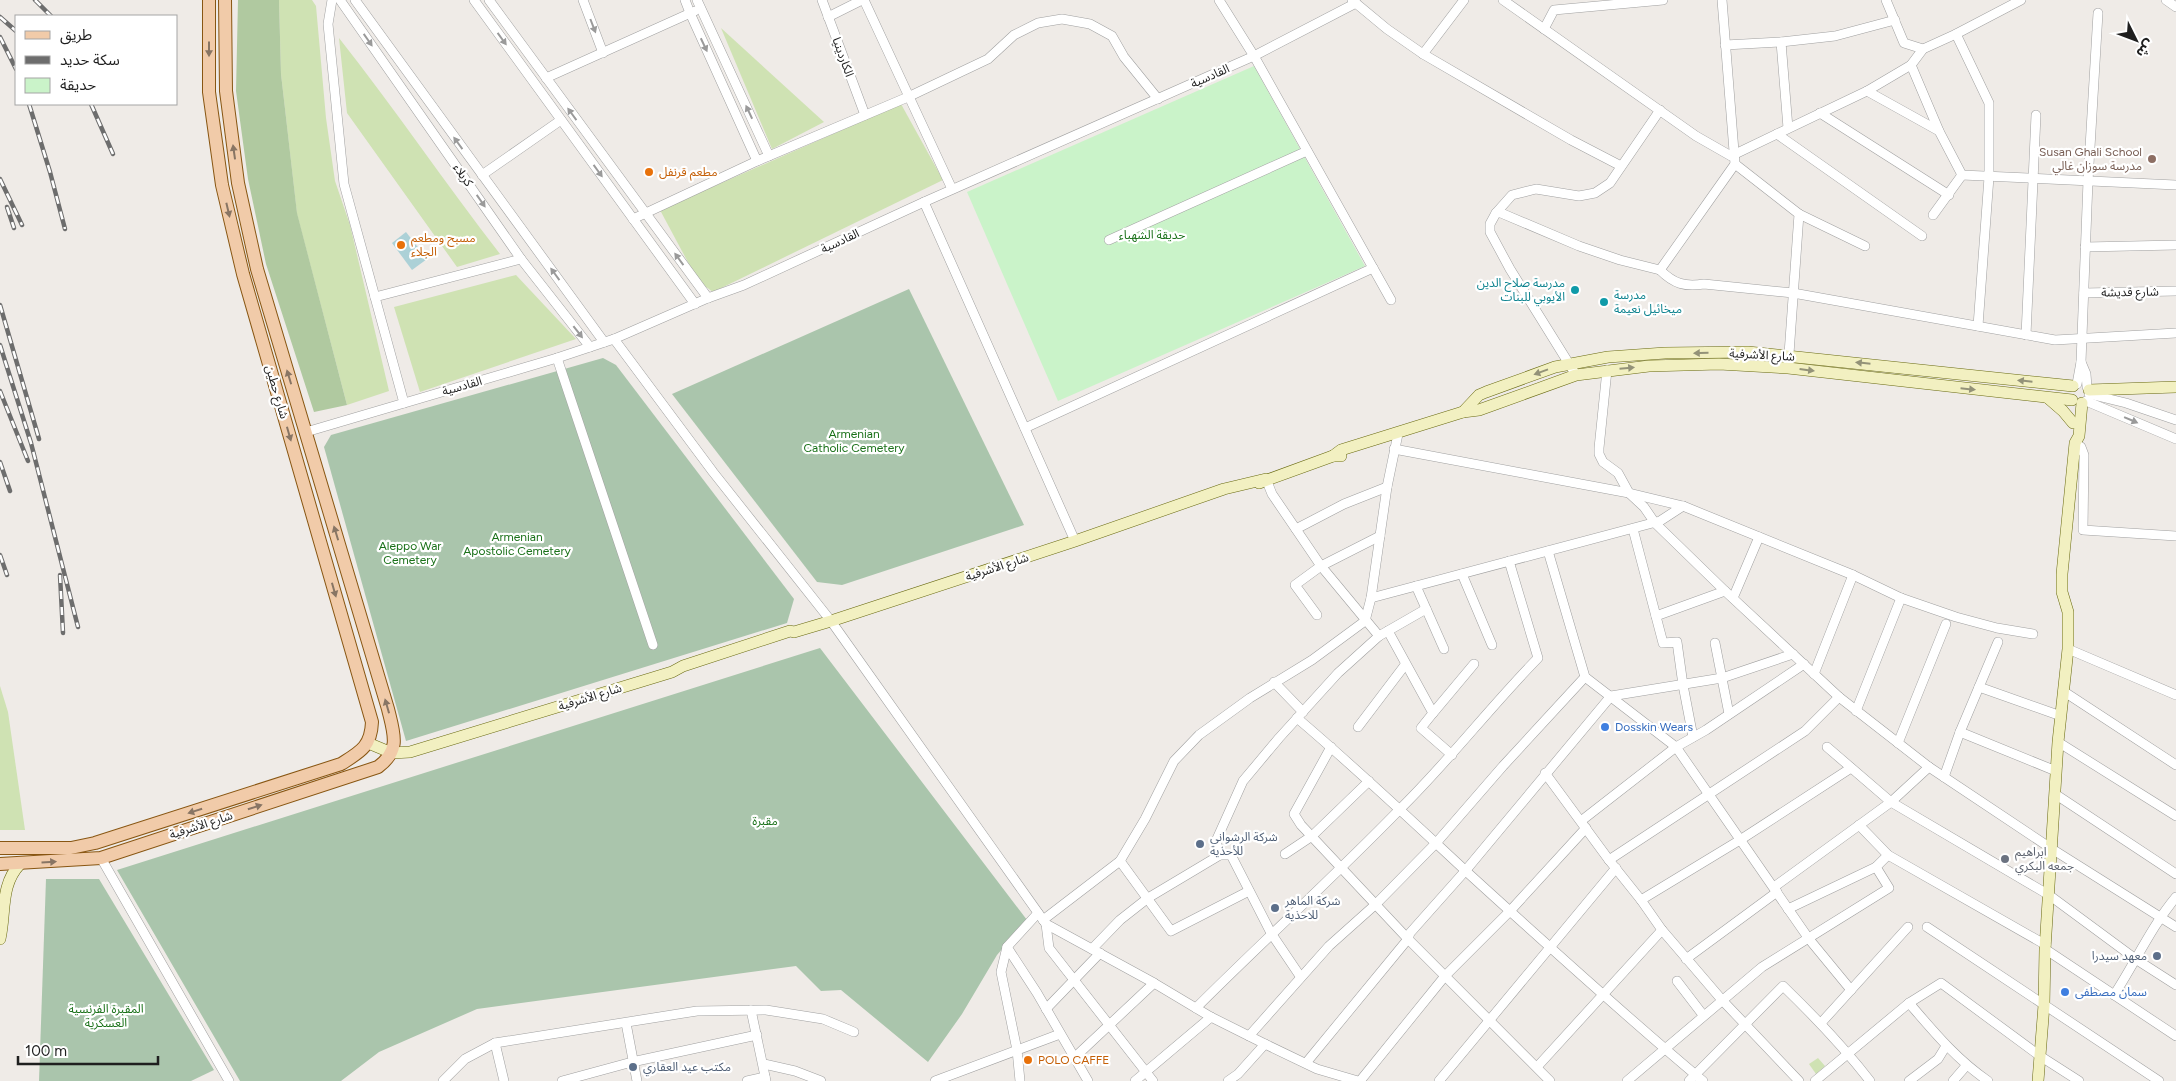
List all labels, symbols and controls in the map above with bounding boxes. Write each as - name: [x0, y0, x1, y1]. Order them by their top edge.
- legend: [15, 15, 178, 105]
- north arrow: [2111, 15, 2161, 65]
- one-way arrow: [589, 19, 597, 34]
- text: طريق: [60, 26, 92, 45]
- one-way arrow: [497, 32, 507, 46]
- one-way arrow: [363, 33, 373, 47]
- street label: الكاردينيا: [829, 35, 857, 79]
- text: ش: [2133, 36, 2158, 61]
- one-way arrow: [700, 38, 708, 52]
- one-way arrow: [205, 41, 213, 57]
- text: سكة حديد: [60, 51, 120, 69]
- street label: القادسية: [1188, 61, 1232, 91]
- text: حديقة: [60, 76, 96, 94]
- one-way arrow: [744, 105, 752, 119]
- one-way arrow: [567, 108, 578, 121]
- one-way arrow: [453, 137, 464, 150]
- one-way arrow: [230, 144, 238, 160]
- place label: Susan Ghali School مدرسة سوزان غالي: [2039, 145, 2142, 176]
- marker: Susan Ghali School مدرسة سوزان غالي: [2146, 153, 2158, 165]
- street label: كربلاء: [450, 161, 476, 190]
- one-way arrow: [593, 164, 603, 177]
- place label: مطعم قرنفل: [659, 165, 717, 181]
- marker: مطعم قرنفل: [643, 166, 655, 178]
- one-way arrow: [476, 195, 486, 208]
- one-way arrow: [224, 202, 232, 217]
- street label: القادسية: [819, 226, 862, 256]
- park label: حديقة الشهباء: [1119, 228, 1185, 242]
- place label: مسبح ومطعم الجلاء: [411, 231, 476, 259]
- marker: مسبح ومطعم الجلاء: [395, 239, 407, 251]
- one-way arrow: [674, 252, 684, 266]
- one-way arrow: [549, 268, 560, 281]
- place label: مدرسة صلاح الدين الأيوبي للبنات: [1477, 276, 1565, 307]
- marker: مدرسة صلاح الدين الأيوبي للبنات: [1569, 284, 1581, 296]
- street label: شارع قديشة: [2101, 284, 2159, 302]
- place label: مدرسة ميخائيل نعيمة: [1614, 288, 1682, 316]
- marker: مدرسة ميخائيل نعيمة: [1598, 296, 1610, 308]
- one-way arrow: [573, 325, 583, 339]
- street label: شارع الأشرفية: [1729, 346, 1795, 366]
- one-way arrow: [1693, 349, 1709, 357]
- one-way arrow: [1855, 359, 1871, 367]
- street label: شارع حطين: [261, 364, 291, 421]
- one-way arrow: [1620, 364, 1636, 372]
- one-way arrow: [1799, 366, 1815, 374]
- one-way arrow: [1533, 368, 1548, 376]
- one-way arrow: [285, 370, 293, 385]
- street label: القادسية: [440, 374, 484, 398]
- one-way arrow: [2017, 377, 2033, 385]
- one-way arrow: [1961, 385, 1977, 393]
- one-way arrow: [2124, 416, 2139, 424]
- one-way arrow: [285, 427, 293, 442]
- park label: Armenian Catholic Cemetery: [803, 427, 905, 455]
- one-way arrow: [331, 526, 339, 541]
- park label: Armenian Apostolic Cemetery: [463, 530, 571, 558]
- park label: Aleppo War Cemetery: [379, 539, 441, 567]
- street label: شارع الأشرفية: [964, 550, 1031, 586]
- one-way arrow: [330, 583, 338, 598]
- street label: شارع الأشرفية: [557, 681, 624, 715]
- one-way arrow: [383, 698, 391, 713]
- place label: Dosskin Wears: [1615, 720, 1693, 734]
- marker: Dosskin Wears: [1599, 721, 1611, 733]
- one-way arrow: [248, 803, 263, 810]
- street label: شارع الأشرفية: [168, 808, 235, 844]
- one-way arrow: [187, 808, 202, 815]
- park label: مقبرة: [752, 814, 778, 828]
- place label: شركة الرشواني للأحذية: [1210, 830, 1278, 858]
- marker: شركة الرشواني للأحذية: [1194, 838, 1206, 850]
- place label: ابراهيم جمعه البكري: [2015, 845, 2074, 876]
- marker: ابراهيم جمعه البكري: [1999, 853, 2011, 865]
- one-way arrow: [41, 857, 57, 865]
- place label: شركة الماهر للاحذية: [1284, 894, 1340, 922]
- marker: شركة الماهر للاحذية: [1269, 902, 1281, 914]
- place label: معهد سيدرا: [2092, 949, 2147, 963]
- marker: معهد سيدرا: [2151, 950, 2163, 962]
- place label: سمان مصطفى: [2075, 985, 2147, 999]
- marker: سمان مصطفى: [2059, 986, 2071, 998]
- park label: المقبرة الفرنسية العسكرية: [68, 1002, 144, 1030]
- scale bar: [18, 1034, 158, 1066]
- text: 100 m: [25, 1042, 67, 1060]
- place label: POLO CAFFE: [1038, 1053, 1109, 1067]
- marker: POLO CAFFE: [1022, 1054, 1034, 1066]
- place label: مكتب عيد العقاري: [643, 1060, 731, 1077]
- marker: مكتب عيد العقاري: [627, 1061, 639, 1073]

